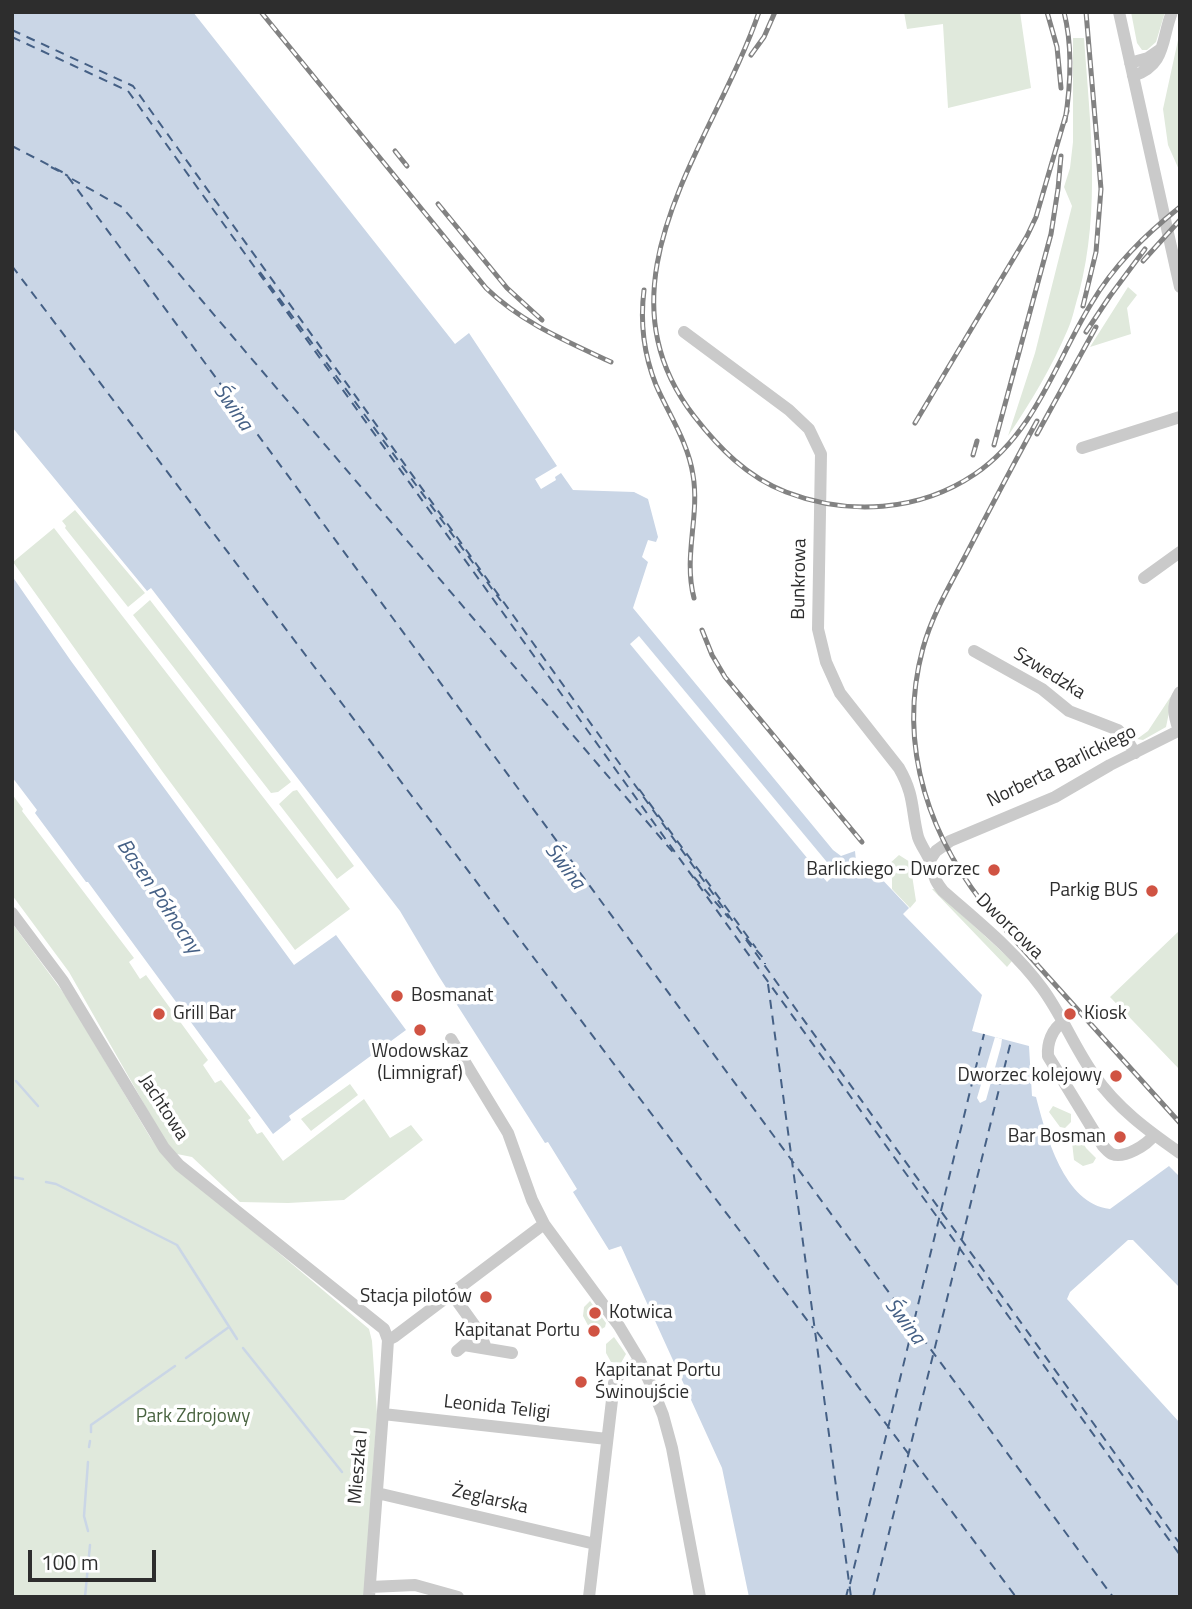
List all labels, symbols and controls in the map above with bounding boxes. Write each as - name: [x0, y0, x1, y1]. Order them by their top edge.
- water label: Świna: [207, 380, 257, 436]
- street label: Bunkrowa: [788, 538, 812, 620]
- street label: Szwedzka: [1009, 643, 1089, 705]
- street label: Norberta Barlickiego: [984, 721, 1140, 813]
- water label: Basen Północny: [110, 835, 206, 959]
- water label: Świna: [539, 839, 589, 895]
- place label: Barlickiego - Dworzec: [806, 859, 980, 881]
- marker: Barlickiego - Dworzec: [986, 862, 1002, 878]
- place label: Parkig BUS: [1049, 880, 1138, 902]
- marker: Parkig BUS: [1144, 883, 1160, 899]
- street label: Dworcowa: [970, 889, 1048, 965]
- place label: Bosmanat: [411, 985, 493, 1007]
- marker: Bosmanat: [389, 988, 405, 1004]
- place label: Grill Bar: [173, 1003, 236, 1025]
- place label: Kiosk: [1084, 1003, 1127, 1025]
- marker: Grill Bar: [151, 1006, 167, 1022]
- marker: Kiosk: [1062, 1006, 1078, 1022]
- marker: Wodowskaz (Limnigraf): [412, 1022, 428, 1038]
- place label: Wodowskaz (Limnigraf): [372, 1041, 468, 1085]
- place label: Dworzec kolejowy: [957, 1065, 1102, 1087]
- marker: Dworzec kolejowy: [1108, 1068, 1124, 1084]
- street label: Jachtowa: [133, 1071, 193, 1145]
- place label: Bar Bosman: [1008, 1126, 1106, 1148]
- marker: Bar Bosman: [1112, 1129, 1128, 1145]
- place label: Stacja pilotów: [360, 1286, 472, 1308]
- marker: Stacja pilotów: [478, 1289, 494, 1305]
- water label: Świna: [879, 1294, 929, 1350]
- place label: Kotwica: [609, 1302, 673, 1324]
- marker: Kotwica: [587, 1305, 603, 1321]
- place label: Kapitanat Portu: [454, 1320, 580, 1342]
- marker: Kapitanat Portu: [586, 1323, 602, 1339]
- place label: Kapitanat Portu Świnoujście: [595, 1360, 721, 1404]
- marker: Kapitanat Portu Świnoujście: [573, 1374, 589, 1390]
- street label: Leonida Teligi: [443, 1391, 551, 1425]
- park label: Park Zdrojowy: [136, 1406, 250, 1428]
- street label: Mieszka I: [344, 1429, 374, 1505]
- street label: Żeglarska: [450, 1480, 530, 1520]
- scale bar: [32, 1536, 159, 1580]
- text: 100 m: [41, 1546, 98, 1578]

